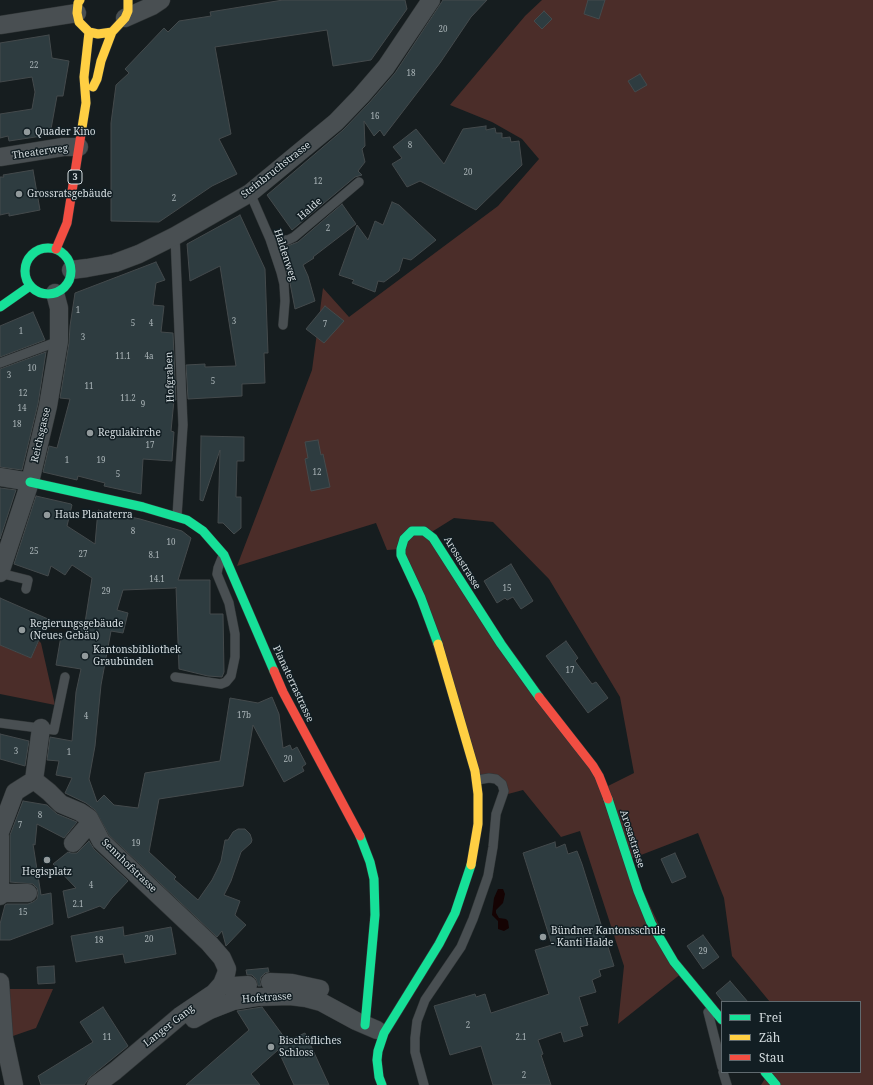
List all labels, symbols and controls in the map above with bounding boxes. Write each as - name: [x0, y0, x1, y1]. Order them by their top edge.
- house number: 20: [439, 25, 447, 35]
- house number: 22: [30, 61, 38, 71]
- house number: 18: [407, 69, 415, 79]
- house number: 16: [371, 112, 379, 122]
- place label: Quader Kino: [35, 126, 96, 138]
- marker: Quader Kino: [22, 127, 32, 137]
- street label: Steinbruchstrasse: [239, 139, 313, 201]
- house number: 8: [408, 141, 412, 151]
- street label: Theaterweg: [11, 142, 69, 162]
- house number: 20: [464, 168, 472, 178]
- road number: 3: [68, 170, 82, 184]
- house number: 12: [314, 177, 322, 187]
- place label: Grossratsgebäude: [27, 188, 112, 200]
- marker: Grossratsgebäude: [14, 189, 24, 199]
- house number: 2: [172, 194, 176, 204]
- street label: Halde: [295, 195, 325, 223]
- house number: 2: [326, 224, 330, 234]
- street label: Haldenweg: [271, 227, 299, 283]
- house number: 1: [76, 306, 80, 316]
- house number: 3: [232, 317, 236, 327]
- house number: 5: [131, 319, 135, 329]
- house number: 4: [149, 319, 153, 329]
- house number: 7: [323, 320, 327, 330]
- house number: 1: [19, 327, 23, 337]
- house number: 3: [81, 333, 85, 343]
- street label: Hofgraben: [163, 351, 177, 403]
- house number: 11.1: [115, 352, 131, 362]
- house number: 4a: [145, 352, 153, 362]
- house number: 10: [28, 364, 36, 374]
- house number: 3: [7, 371, 11, 381]
- house number: 5: [211, 377, 215, 387]
- house number: 11: [85, 382, 93, 392]
- house number: 12: [19, 389, 27, 399]
- house number: 11.2: [120, 394, 136, 404]
- house number: 9: [141, 400, 145, 410]
- house number: 14: [18, 404, 26, 414]
- street label: Reichsgasse: [29, 406, 53, 464]
- house number: 18: [13, 420, 21, 430]
- place label: Regulakirche: [98, 427, 161, 439]
- marker: Regulakirche: [85, 428, 95, 438]
- house number: 17: [146, 441, 154, 451]
- house number: 1: [65, 456, 69, 466]
- house number: 19: [97, 456, 105, 466]
- house number: 12: [313, 468, 321, 478]
- house number: 5: [116, 470, 120, 480]
- place label: Haus Planaterra: [55, 509, 133, 521]
- marker: Haus Planaterra: [42, 510, 52, 520]
- house number: 8: [131, 527, 135, 537]
- street label: Arosastrasse: [441, 534, 483, 592]
- house number: 10: [167, 538, 175, 548]
- house number: 25: [30, 547, 38, 557]
- house number: 27: [79, 550, 87, 560]
- house number: 8.1: [149, 551, 159, 561]
- house number: 14.1: [149, 575, 165, 585]
- house number: 15: [503, 584, 511, 594]
- house number: 29: [102, 587, 110, 597]
- place label: Regierungsgebäude (Neues Gebäu): [30, 618, 124, 642]
- marker: Regierungsgebäude (Neues Gebäu): [17, 625, 27, 635]
- place label: Kantonsbibliothek Graubünden: [93, 644, 181, 668]
- street label: Planaterrastrasse: [270, 644, 316, 724]
- marker: Kantonsbibliothek Graubünden: [80, 651, 90, 661]
- house number: 17: [566, 666, 574, 676]
- house number: 17b: [237, 711, 251, 721]
- house number: 4: [84, 712, 88, 722]
- house number: 3: [14, 747, 18, 757]
- house number: 1: [67, 748, 71, 758]
- house number: 20: [284, 755, 292, 765]
- street label: Arosastrasse: [617, 809, 647, 869]
- house number: 8: [38, 811, 42, 821]
- house number: 7: [18, 821, 22, 831]
- street label: Sennhofstrasse: [99, 837, 159, 895]
- house number: 19: [132, 839, 140, 849]
- marker: Hegisplatz: [42, 855, 52, 865]
- place label: Hegisplatz: [22, 866, 72, 878]
- house number: 4: [89, 881, 93, 891]
- house number: 2.1: [73, 900, 83, 910]
- house number: 15: [19, 908, 27, 918]
- place label: Bündner Kantonsschule - Kanti Halde: [551, 925, 665, 948]
- marker: Bündner Kantonsschule - Kanti Halde: [538, 932, 548, 942]
- house number: 20: [145, 935, 153, 945]
- house number: 18: [95, 936, 103, 946]
- house number: 29: [699, 947, 707, 957]
- street label: Hofstrasse: [242, 990, 292, 1006]
- legend: [721, 1001, 861, 1073]
- street label: Langer Gang: [141, 1003, 197, 1049]
- text: Frei: [759, 1009, 782, 1026]
- house number: 2: [466, 1021, 470, 1031]
- text: Zäh: [759, 1029, 780, 1046]
- house number: 11: [103, 1033, 111, 1043]
- house number: 2.1: [516, 1033, 526, 1043]
- place label: Bischöfliches Schloss: [279, 1035, 341, 1058]
- marker: Bischöfliches Schloss: [266, 1042, 276, 1052]
- text: Stau: [759, 1049, 784, 1066]
- house number: 2: [522, 1071, 526, 1081]

